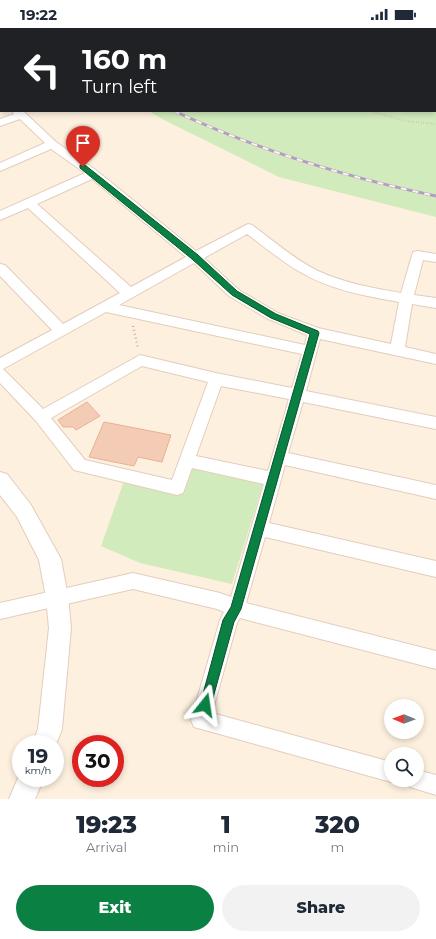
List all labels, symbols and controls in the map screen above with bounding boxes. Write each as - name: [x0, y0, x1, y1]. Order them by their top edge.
- text: 19:22: [20, 5, 57, 24]
- text: 160 m: [82, 42, 167, 76]
- icon: left: [16, 44, 68, 96]
- text: Turn left: [82, 76, 157, 98]
- pin: [66, 126, 100, 167]
- icon: arrive: [72, 132, 94, 154]
- position arrow: [184, 684, 226, 726]
- north arrow: [384, 699, 424, 739]
- map controls: [384, 699, 424, 787]
- speed limit sign: 30: [72, 735, 124, 787]
- text: 19: [28, 744, 48, 768]
- button: search: [384, 747, 424, 787]
- text: km/h: [25, 764, 51, 777]
- text: 19:23: [76, 810, 137, 839]
- text: 1: [221, 810, 231, 839]
- text: 320: [315, 810, 360, 839]
- text: Arrival: [86, 839, 127, 855]
- text: min: [213, 839, 239, 855]
- text: m: [331, 839, 344, 855]
- button: Exit: [16, 885, 214, 931]
- button: Share: [222, 885, 420, 931]

